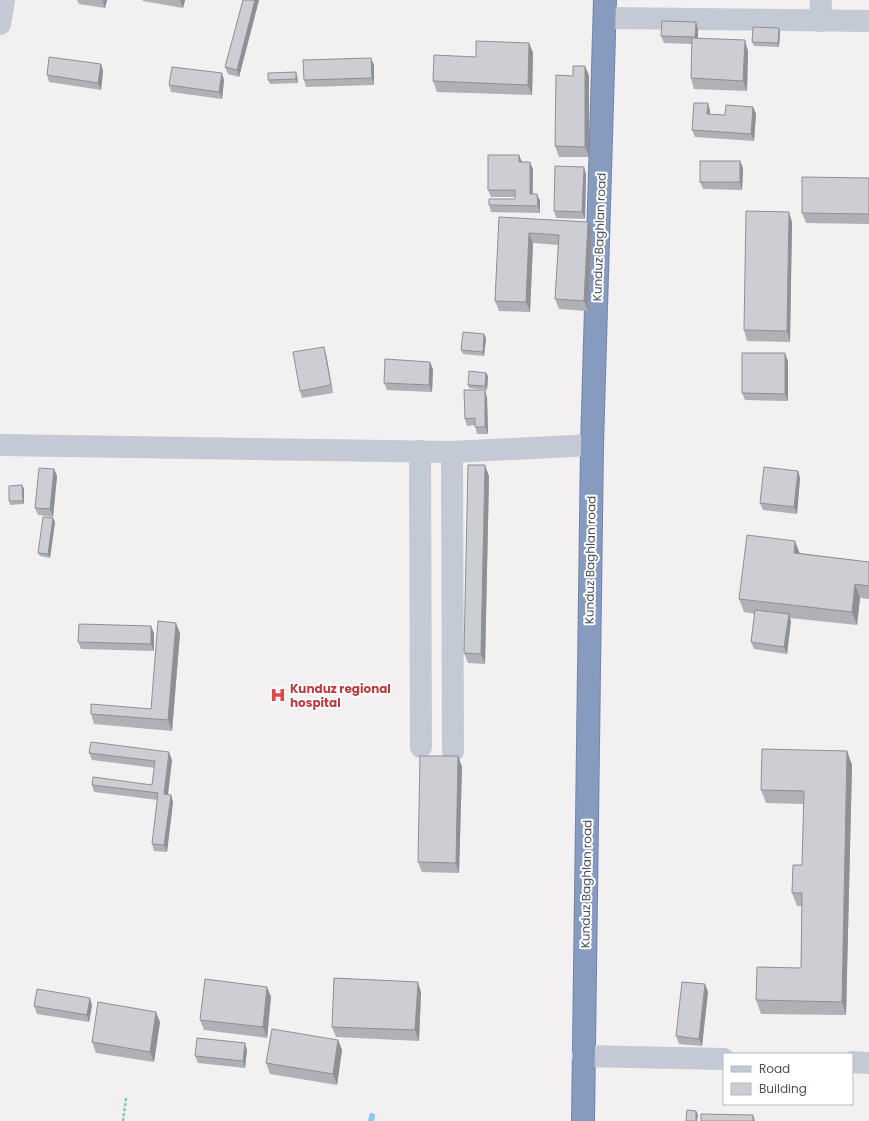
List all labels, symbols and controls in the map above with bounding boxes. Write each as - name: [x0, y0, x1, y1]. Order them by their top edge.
- street label: Kunduz Baghlan road: [588, 172, 610, 302]
- street label: Kunduz Baghlan road: [580, 496, 600, 624]
- place label: Kunduz regional hospital: [290, 680, 391, 711]
- hospital icon: Kunduz regional hospital: [269, 686, 287, 704]
- street label: Kunduz Baghlan road: [576, 820, 596, 948]
- legend: [723, 1053, 853, 1105]
- text: Road: [759, 1060, 790, 1077]
- text: Building: [759, 1080, 807, 1097]

